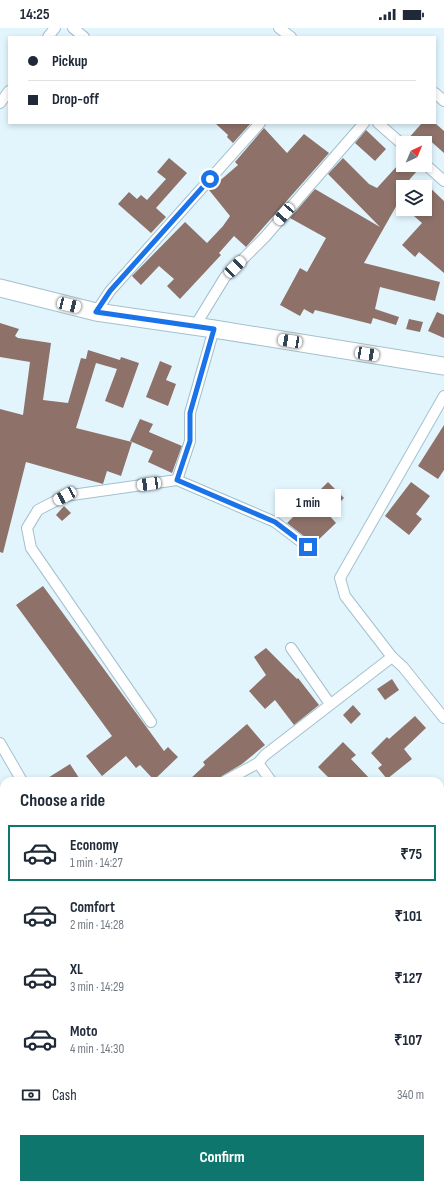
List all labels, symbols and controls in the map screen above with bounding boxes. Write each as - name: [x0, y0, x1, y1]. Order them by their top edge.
- text: 14:25: [20, 5, 49, 24]
- text: Pickup: [52, 52, 88, 71]
- text: Drop-off: [52, 90, 99, 109]
- north arrow: [396, 136, 432, 172]
- map controls: [396, 136, 432, 216]
- route start: [201, 170, 219, 188]
- button: layers: [396, 180, 432, 216]
- car: [272, 201, 296, 227]
- car: [222, 254, 248, 280]
- car: [56, 296, 82, 314]
- car: [277, 333, 303, 349]
- car: [354, 346, 380, 362]
- car: [136, 476, 162, 492]
- car: [52, 485, 78, 507]
- callout: 1 min: [275, 489, 341, 517]
- text: 1 min: [296, 495, 320, 511]
- route end: [299, 538, 317, 556]
- text: Choose a ride: [20, 790, 105, 811]
- icon: car: [22, 835, 58, 871]
- text: Economy: [70, 836, 119, 855]
- text: ₹75: [400, 845, 422, 864]
- text: 1 min · 14:27: [70, 855, 123, 871]
- icon: car: [22, 897, 58, 933]
- text: Comfort: [70, 898, 115, 917]
- text: ₹101: [395, 907, 422, 926]
- text: 2 min · 14:28: [70, 917, 124, 933]
- icon: car: [22, 959, 58, 995]
- text: XL: [70, 960, 83, 979]
- text: ₹127: [394, 969, 422, 988]
- text: 3 min · 14:29: [70, 979, 124, 995]
- icon: car: [22, 1021, 58, 1057]
- text: Moto: [70, 1022, 97, 1041]
- text: ₹107: [394, 1031, 422, 1050]
- text: 4 min · 14:30: [70, 1041, 124, 1057]
- icon: cash: [20, 1084, 42, 1106]
- text: Cash: [52, 1086, 77, 1105]
- text: 340 m: [397, 1087, 424, 1103]
- button: Confirm: [20, 1135, 424, 1181]

